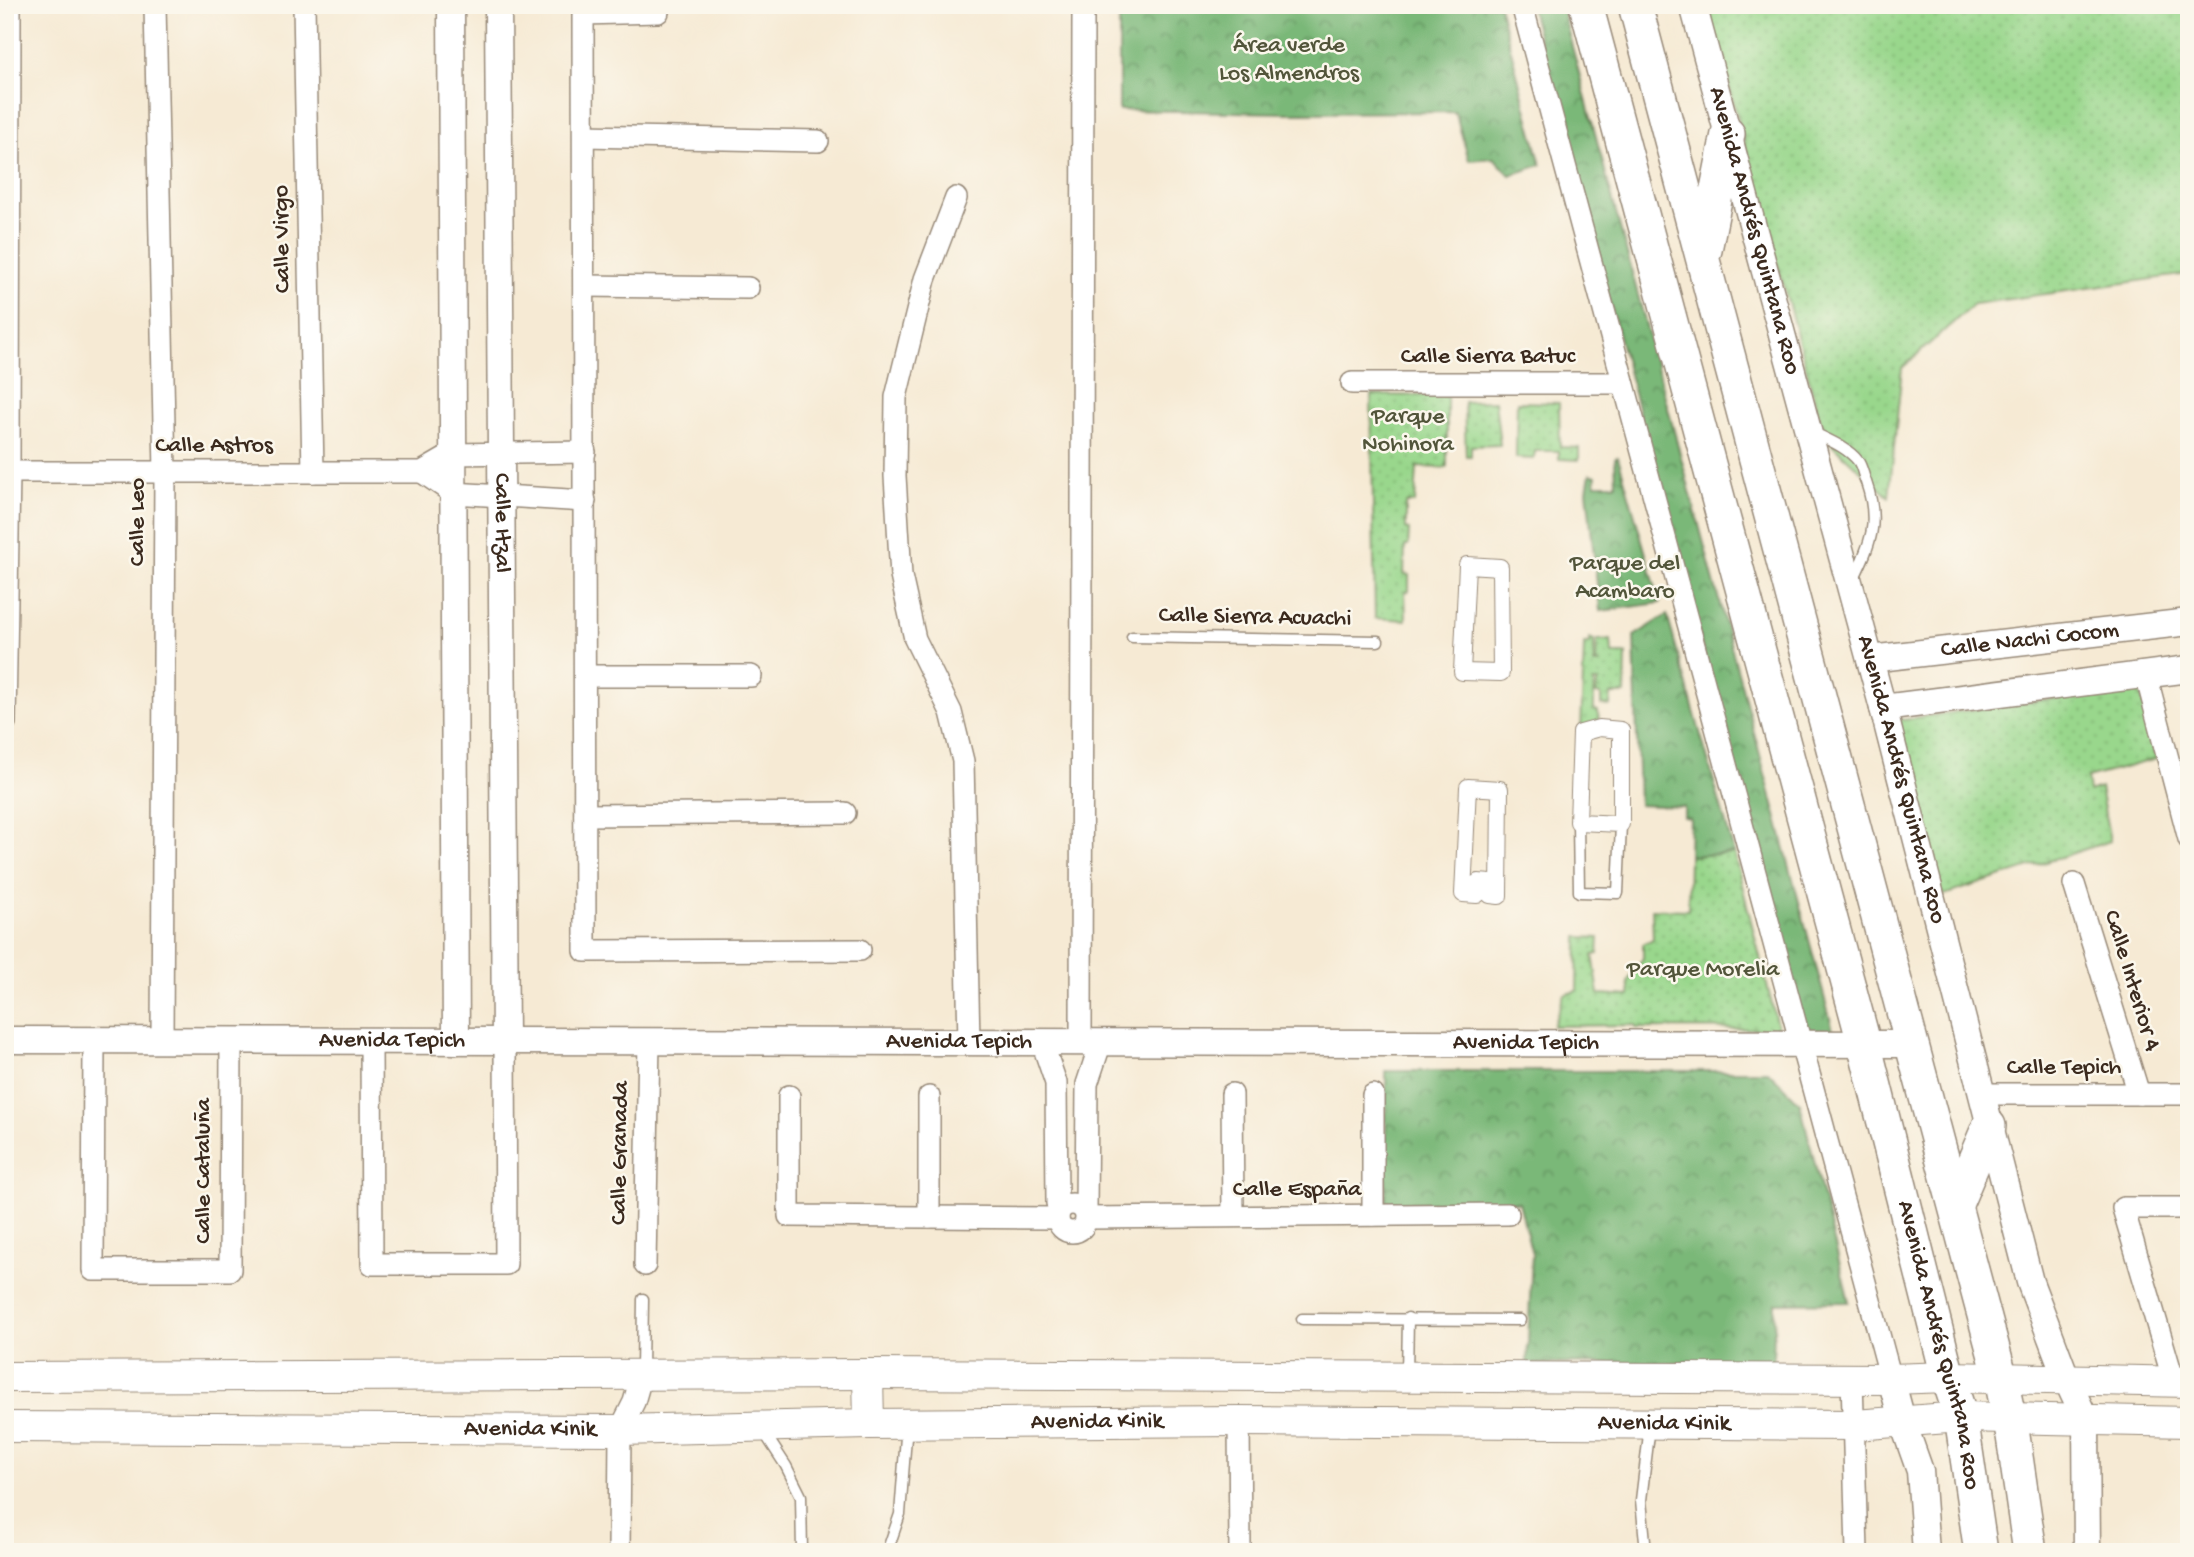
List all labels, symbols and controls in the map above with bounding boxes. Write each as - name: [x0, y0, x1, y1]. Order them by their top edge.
- park label: Área verde Los Almendros: [1219, 32, 1360, 89]
- street label: Avenida Andrés Quintana Roo: [1701, 84, 1807, 378]
- street label: Calle Virgo: [268, 185, 298, 293]
- street label: Calle Sierra Batuc: [1401, 343, 1576, 372]
- park label: Parque Nohinora: [1362, 403, 1455, 460]
- street label: Calle Astros: [155, 432, 274, 461]
- street label: Calle Itzal: [487, 473, 516, 573]
- street label: Calle Leo: [124, 478, 153, 566]
- park label: Parque del Acambaro: [1569, 550, 1680, 607]
- street label: Calle Sierra Acuachi: [1158, 602, 1352, 634]
- street label: Calle Nachi Cocom: [1939, 616, 2121, 665]
- street label: Avenida Andrés Quintana Roo: [1850, 632, 1952, 927]
- street label: Calle Interior 4: [2096, 907, 2166, 1056]
- park label: Parque Morelia: [1626, 956, 1780, 985]
- street label: Avenida Tepich: [319, 1026, 465, 1055]
- street label: Avenida Tepich: [886, 1027, 1032, 1057]
- street label: Avenida Tepich: [1453, 1029, 1599, 1058]
- street label: Calle Tepich: [2007, 1054, 2121, 1083]
- street label: Calle Granada: [605, 1080, 637, 1225]
- street label: Calle Cataluña: [190, 1097, 219, 1244]
- street label: Calle España: [1233, 1176, 1362, 1205]
- street label: Avenida Andrés Quintana Roo: [1890, 1197, 1986, 1492]
- street label: Avenida Kinik: [1031, 1407, 1166, 1437]
- street label: Avenida Kinik: [1598, 1409, 1733, 1439]
- street label: Avenida Kinik: [464, 1415, 599, 1444]

